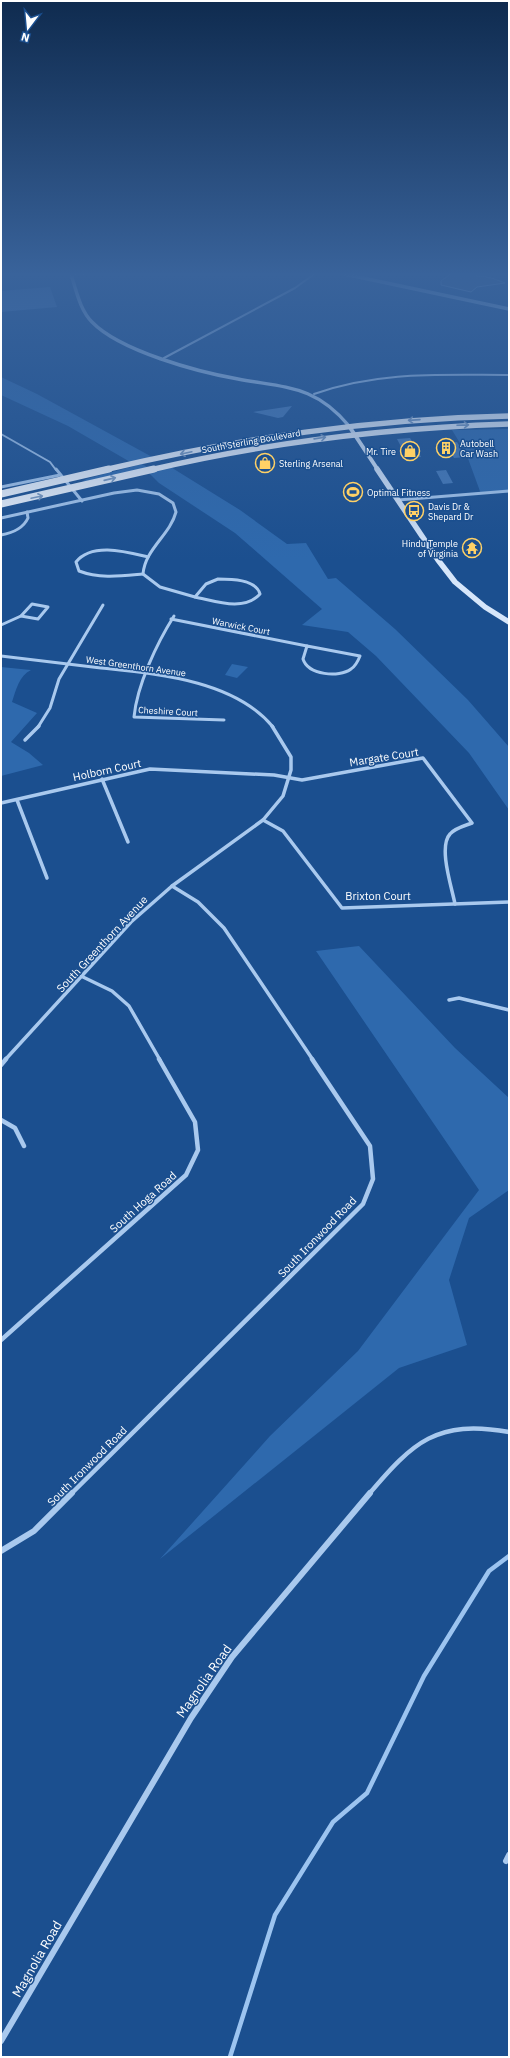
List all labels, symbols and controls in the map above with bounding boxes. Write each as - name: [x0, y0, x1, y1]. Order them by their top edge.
- north arrow: [8, 8, 48, 48]
- text: N: [19, 30, 31, 45]
- one-way arrow: [408, 417, 421, 424]
- one-way arrow: [456, 422, 469, 429]
- street label: South Sterling Boulevard: [201, 427, 301, 455]
- one-way arrow: [313, 434, 326, 442]
- building icon: Autobell Car Wash: [435, 437, 457, 459]
- place label: Autobell Car Wash: [460, 438, 498, 459]
- shop icon: Mr. Tire: [399, 440, 421, 462]
- place label: Mr. Tire: [366, 446, 396, 457]
- one-way arrow: [180, 449, 193, 457]
- shop icon: Sterling Arsenal: [254, 452, 276, 474]
- place label: Sterling Arsenal: [279, 458, 344, 469]
- one-way arrow: [103, 475, 116, 483]
- sports icon: Optimal Fitness: [342, 481, 364, 503]
- place label: Optimal Fitness: [367, 487, 430, 498]
- one-way arrow: [30, 492, 43, 500]
- bus stop icon: Davis Dr & Shepard Dr: [403, 500, 425, 522]
- place label: Davis Dr & Shepard Dr: [428, 501, 474, 522]
- temple icon: Hindu Temple of Virginia: [461, 537, 483, 559]
- place label: Hindu Temple of Virginia: [402, 538, 458, 559]
- street label: Warwick Court: [211, 615, 271, 637]
- street label: West Greenthorn Avenue: [85, 654, 187, 678]
- street label: Cheshire Court: [138, 704, 198, 718]
- street label: Margate Court: [348, 745, 420, 769]
- street label: Holborn Court: [72, 756, 143, 784]
- street label: Brixton Court: [345, 889, 411, 903]
- street label: South Greenthorn Avenue: [53, 893, 151, 995]
- street label: South Hoga Road: [107, 1168, 179, 1236]
- street label: South Ironwood Road: [275, 1194, 359, 1280]
- street label: South Ironwood Road: [44, 1423, 130, 1509]
- street label: Magnolia Road: [172, 1641, 236, 1721]
- street label: Magnolia Road: [8, 1918, 66, 2000]

